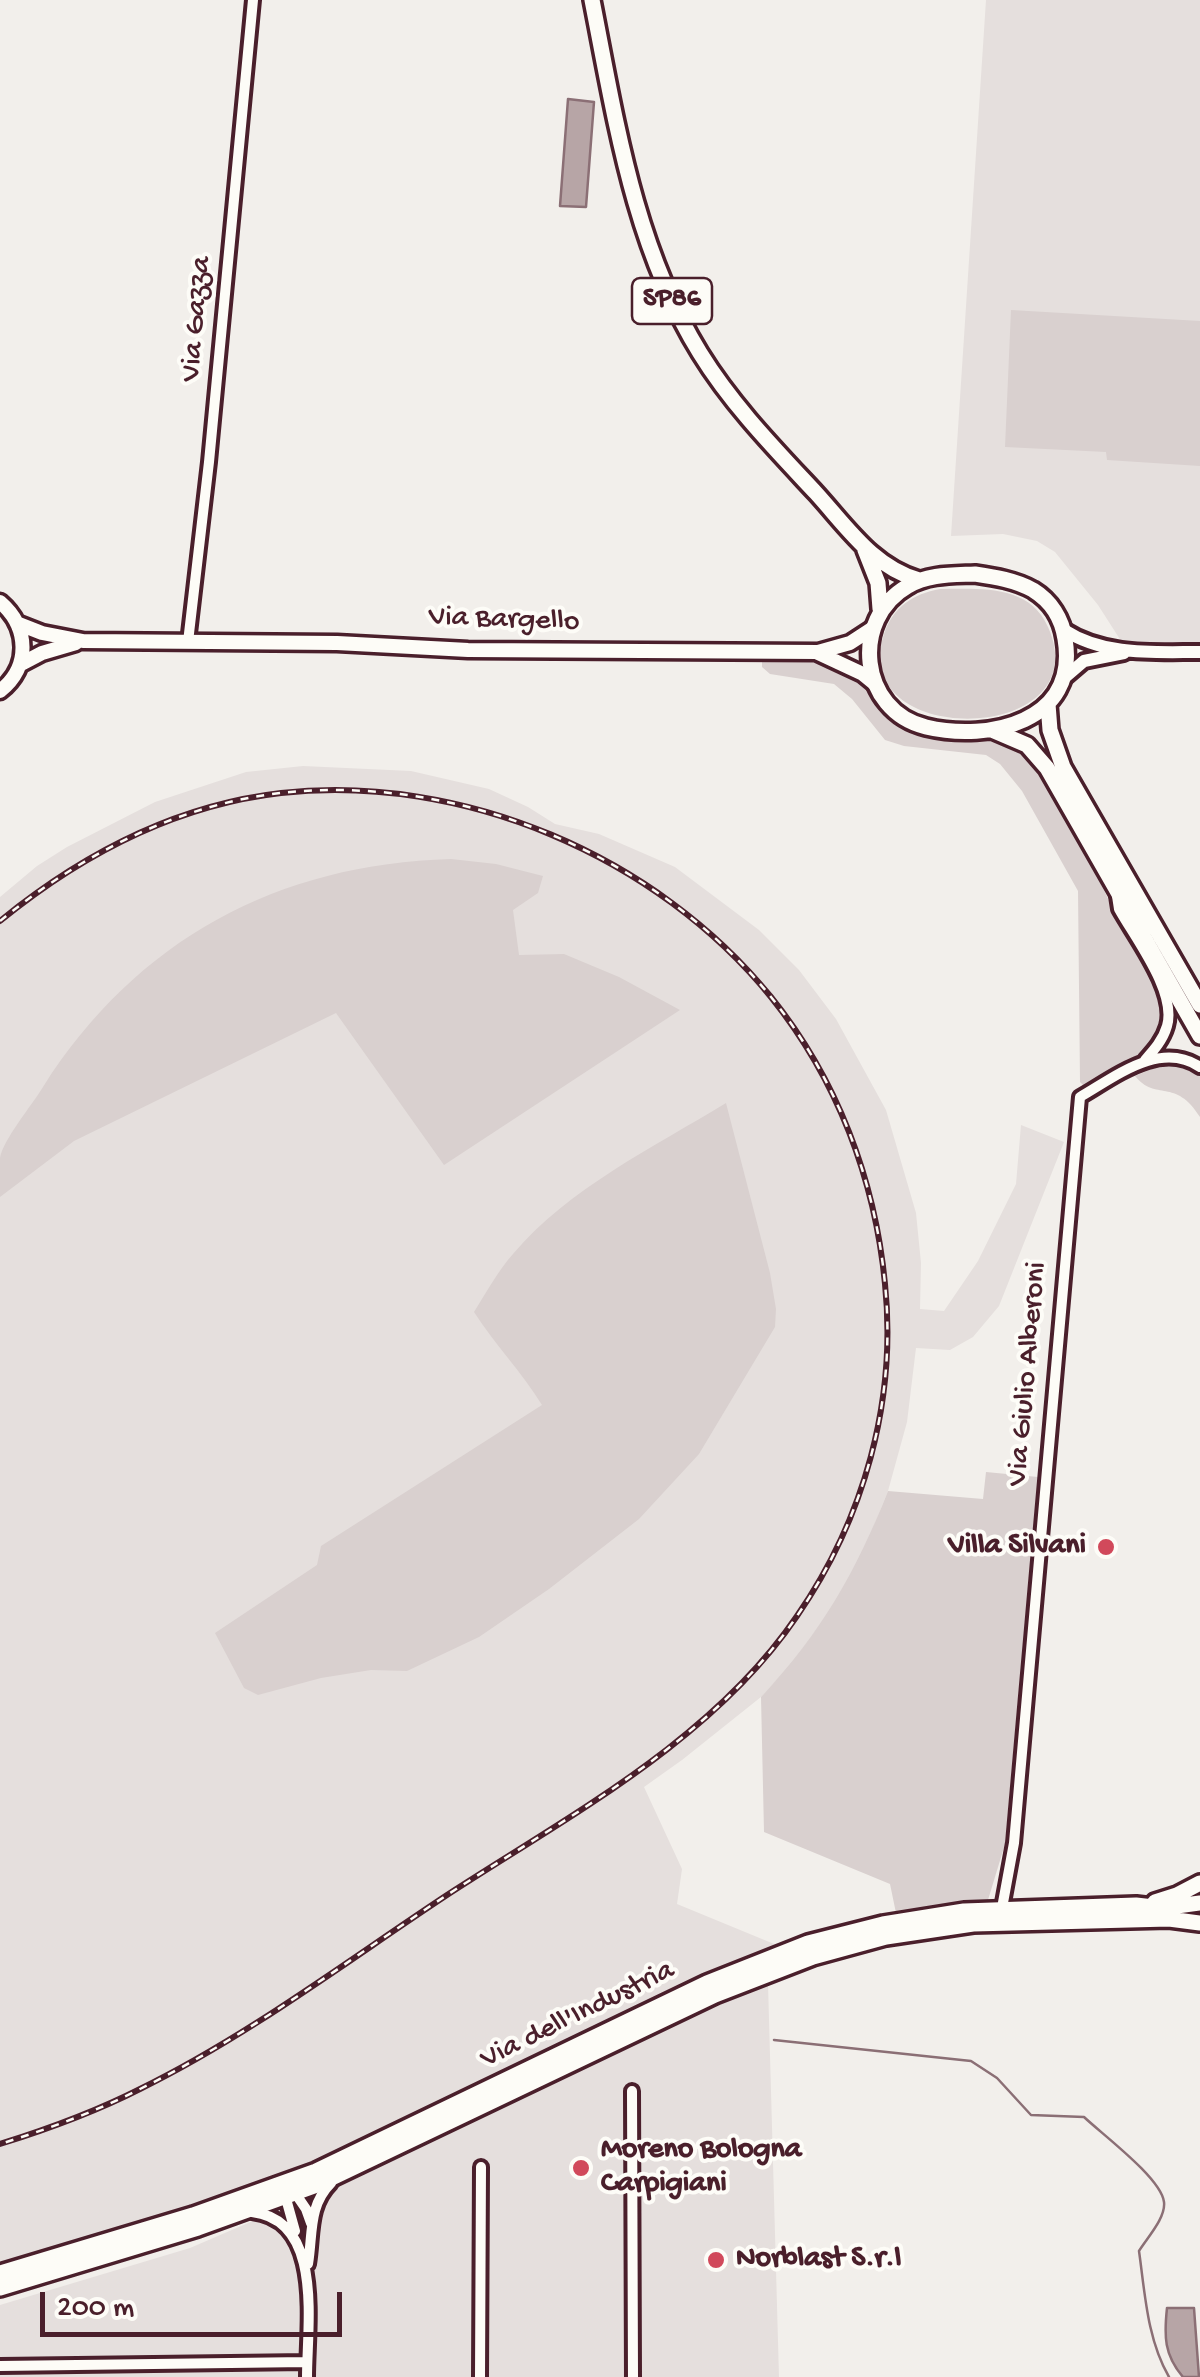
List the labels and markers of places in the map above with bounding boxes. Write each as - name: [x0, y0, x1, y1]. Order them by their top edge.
- place label: Villa Silvani: [948, 1529, 1086, 1565]
- marker: Villa Silvani: [1095, 1536, 1117, 1558]
- place label: Moreno Bologna Carpigiani: [601, 2133, 801, 2204]
- marker: Moreno Bologna Carpigiani: [570, 2157, 592, 2179]
- place label: Norblast S.r.l: [736, 2242, 901, 2278]
- marker: Norblast S.r.l: [705, 2249, 727, 2271]

